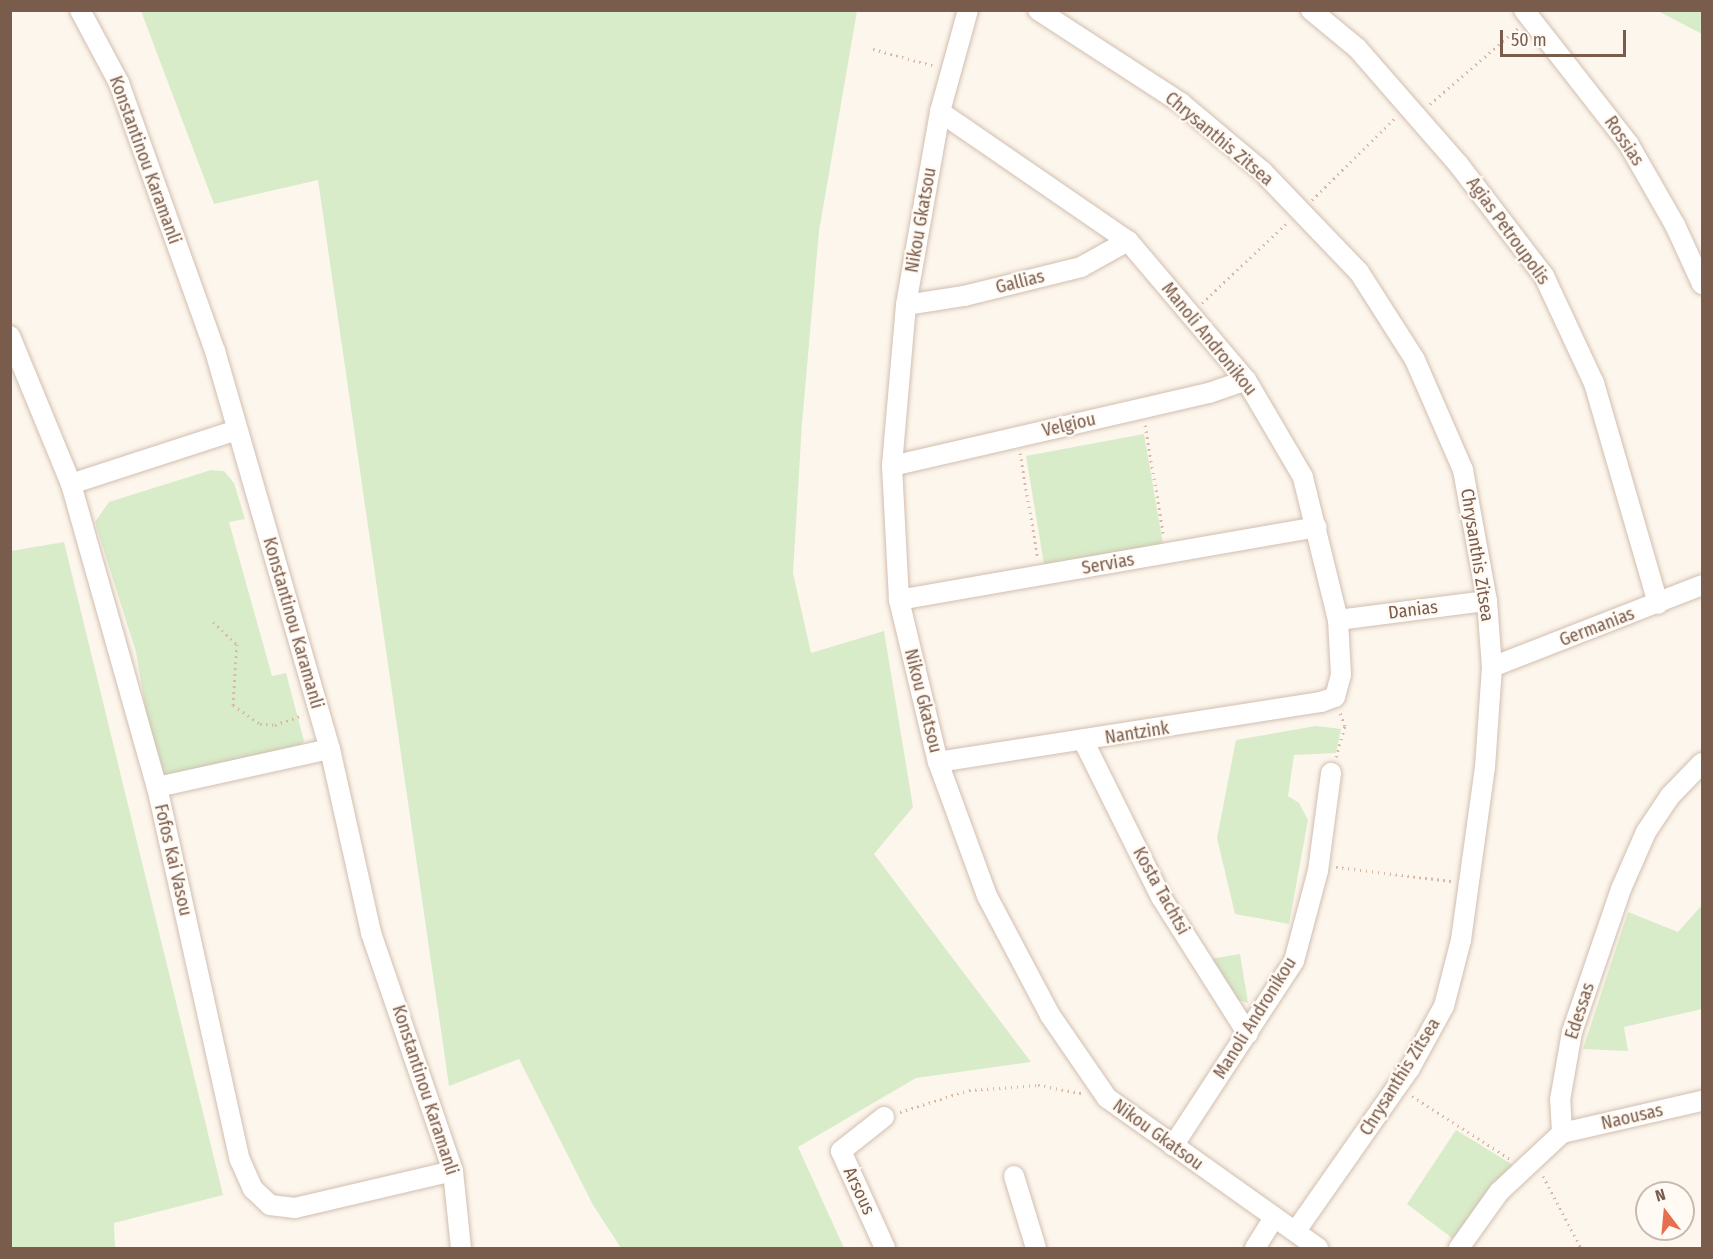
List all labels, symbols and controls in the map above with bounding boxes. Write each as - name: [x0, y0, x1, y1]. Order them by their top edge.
- scale bar: [1503, 18, 1629, 56]
- text: 50 m: [1511, 29, 1547, 51]
- street label: Konstantinou Karamanli: [105, 73, 185, 247]
- street label: Chrysanthis Zitsea: [1161, 88, 1277, 190]
- street label: Rossias: [1600, 112, 1648, 170]
- street label: Nikou Gkatsou: [901, 166, 941, 274]
- street label: Agias Petroupolis: [1462, 173, 1554, 289]
- street label: Gallias: [993, 266, 1047, 298]
- street label: Manoli Andronikou: [1157, 278, 1261, 400]
- street label: Velgiou: [1040, 408, 1098, 442]
- street label: Chrysanthis Zitsea: [1456, 487, 1498, 623]
- street label: Konstantinou Karamanli: [258, 535, 328, 711]
- street label: Servias: [1080, 549, 1136, 579]
- street label: Danias: [1387, 596, 1439, 624]
- street label: Germanias: [1556, 603, 1638, 651]
- street label: Nikou Gkatsou: [900, 647, 946, 755]
- street label: Nantzink: [1103, 717, 1171, 749]
- street label: Fofos Kai Vasou: [150, 802, 196, 918]
- street label: Kosta Tachtsi: [1128, 843, 1194, 939]
- street label: Manoli Andronikou: [1209, 953, 1301, 1083]
- street label: Edessas: [1561, 980, 1599, 1042]
- street label: Konstantinou Karamanli: [387, 1002, 463, 1178]
- street label: Chrysanthis Zitsea: [1355, 1014, 1445, 1140]
- street label: Nikou Gkatsou: [1109, 1095, 1207, 1175]
- street label: Naousas: [1599, 1099, 1665, 1135]
- street label: Arsous: [839, 1164, 879, 1218]
- north arrow: [1635, 1181, 1695, 1241]
- text: N: [1653, 1185, 1668, 1206]

